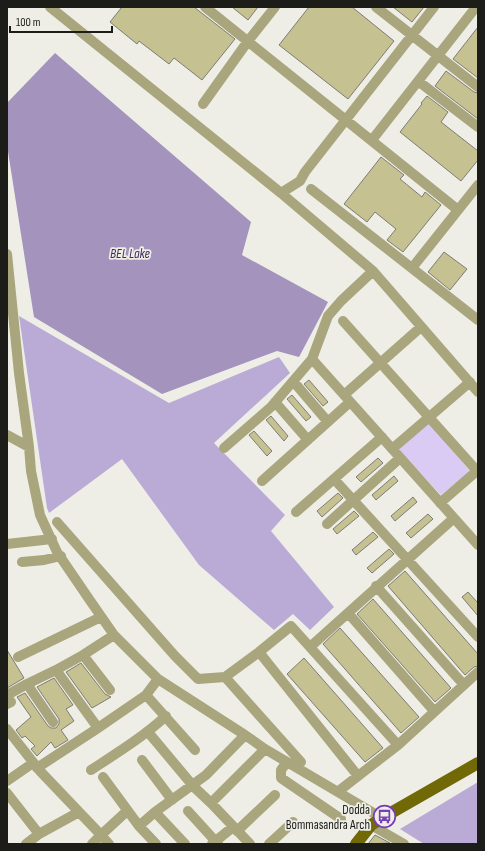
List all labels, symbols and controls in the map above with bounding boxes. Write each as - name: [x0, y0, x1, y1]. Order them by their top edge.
- scale bar: [10, 8, 112, 34]
- text: 100 m: [16, 15, 41, 30]
- water label: BEL Lake: [110, 245, 151, 262]
- place label: Dodda Bommasandra Arch: [286, 802, 370, 833]
- bus stop icon: Dodda Bommasandra Arch: [372, 804, 398, 830]

